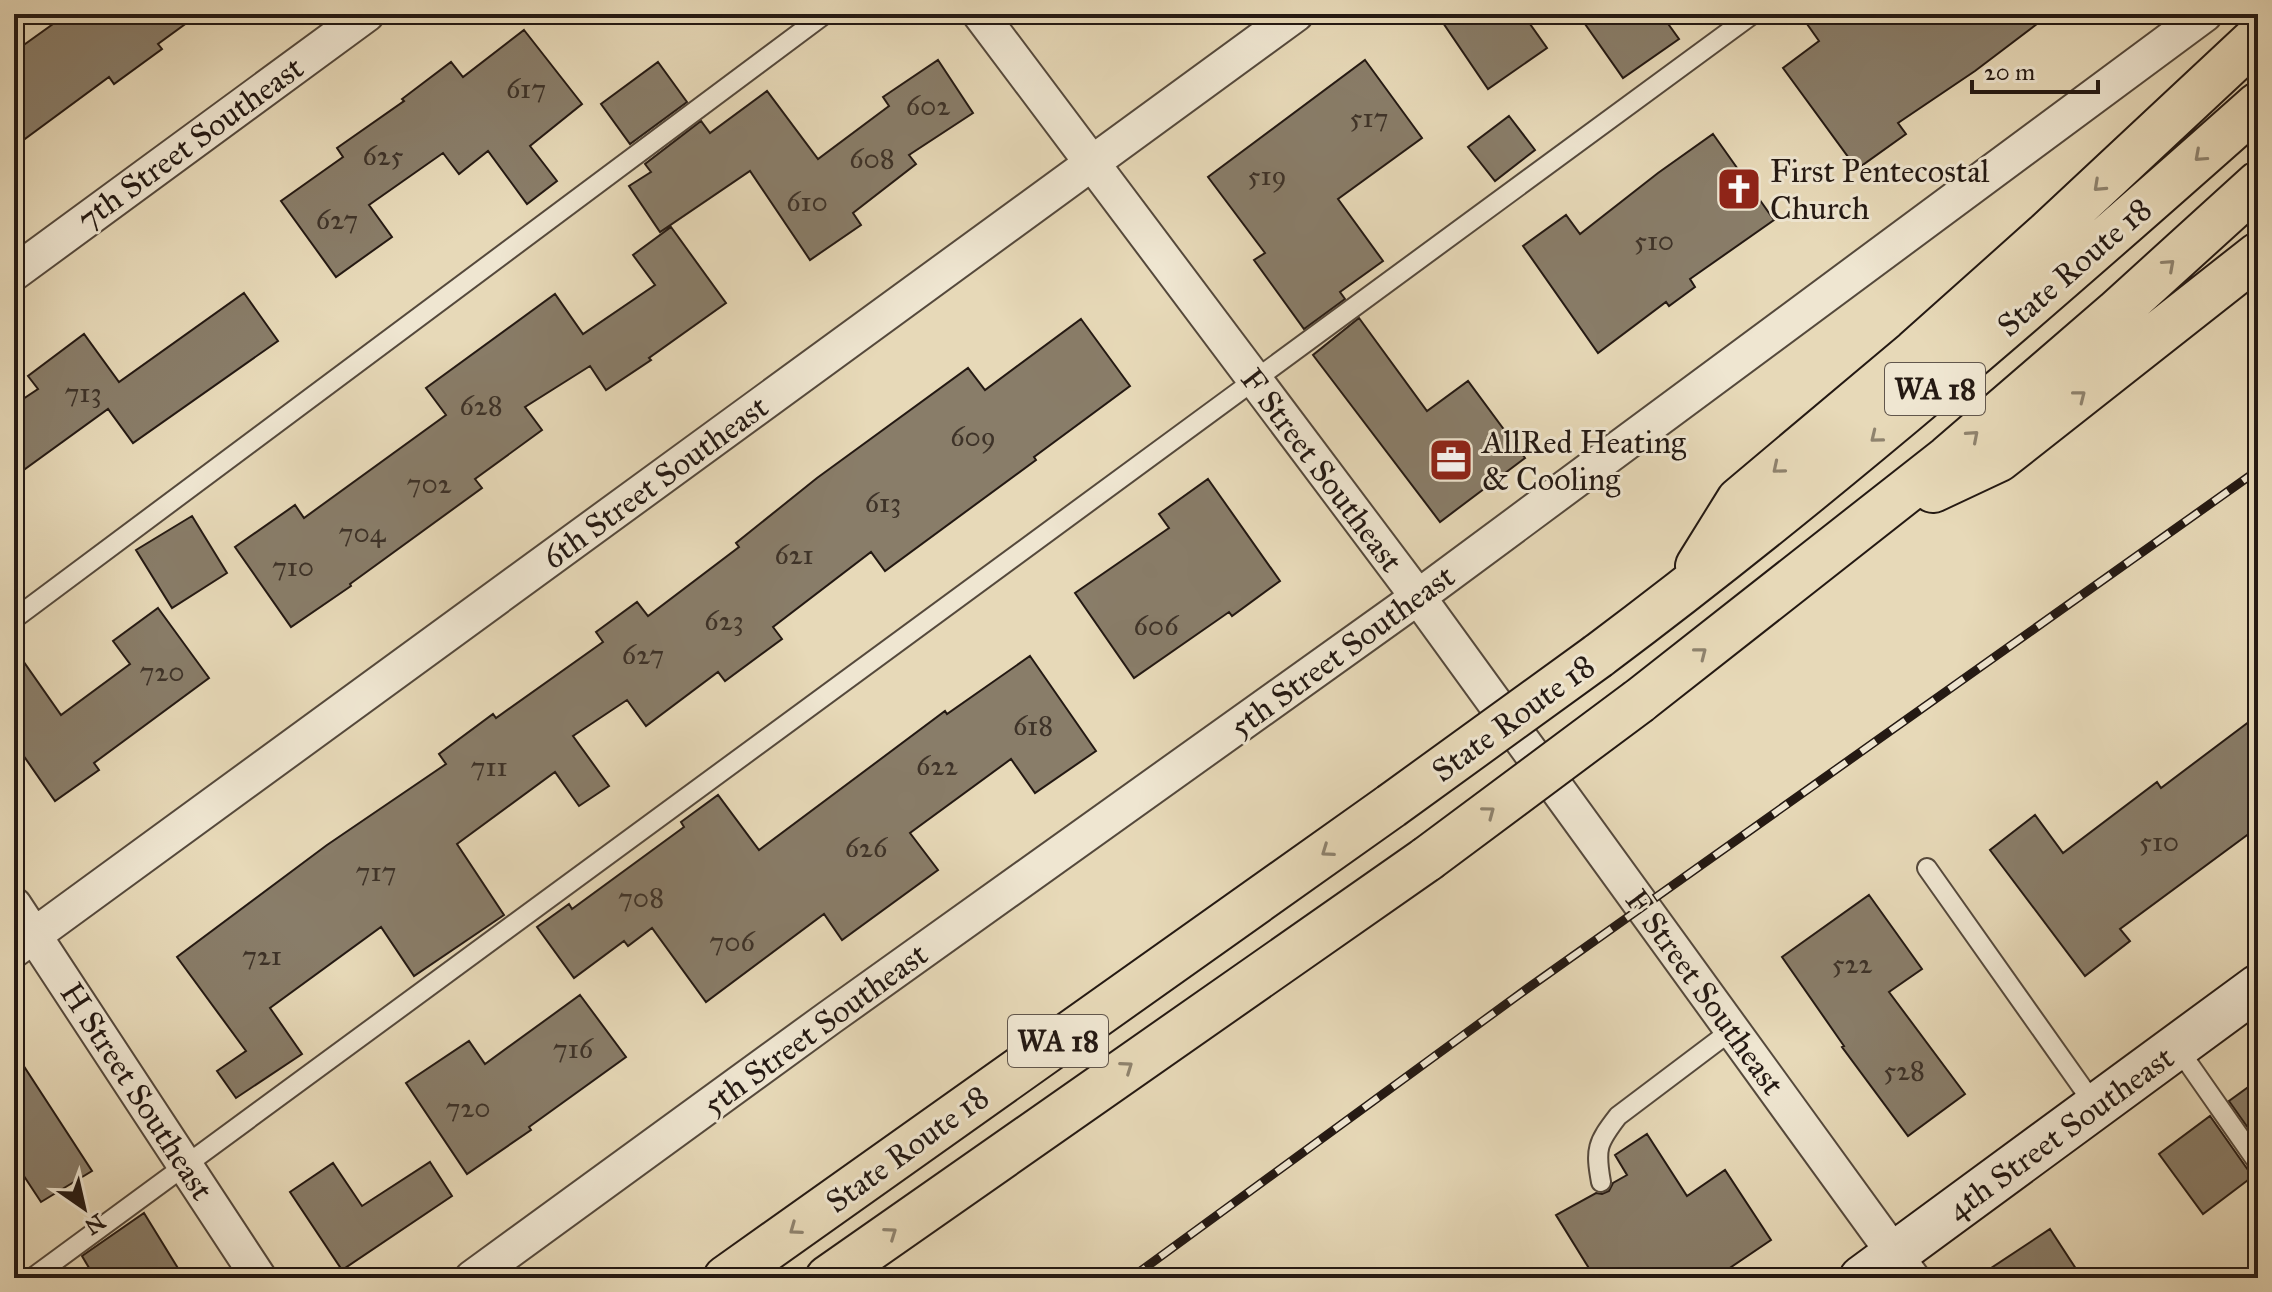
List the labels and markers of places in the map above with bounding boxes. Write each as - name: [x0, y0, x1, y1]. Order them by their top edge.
- place label: First Pentecostal Church: [1770, 152, 1990, 228]
- church icon: First Pentecostal Church: [1715, 165, 1763, 213]
- place label: AllRed Heating & Cooling: [1480, 423, 1687, 499]
- office icon: AllRed Heating & Cooling: [1427, 436, 1475, 484]

